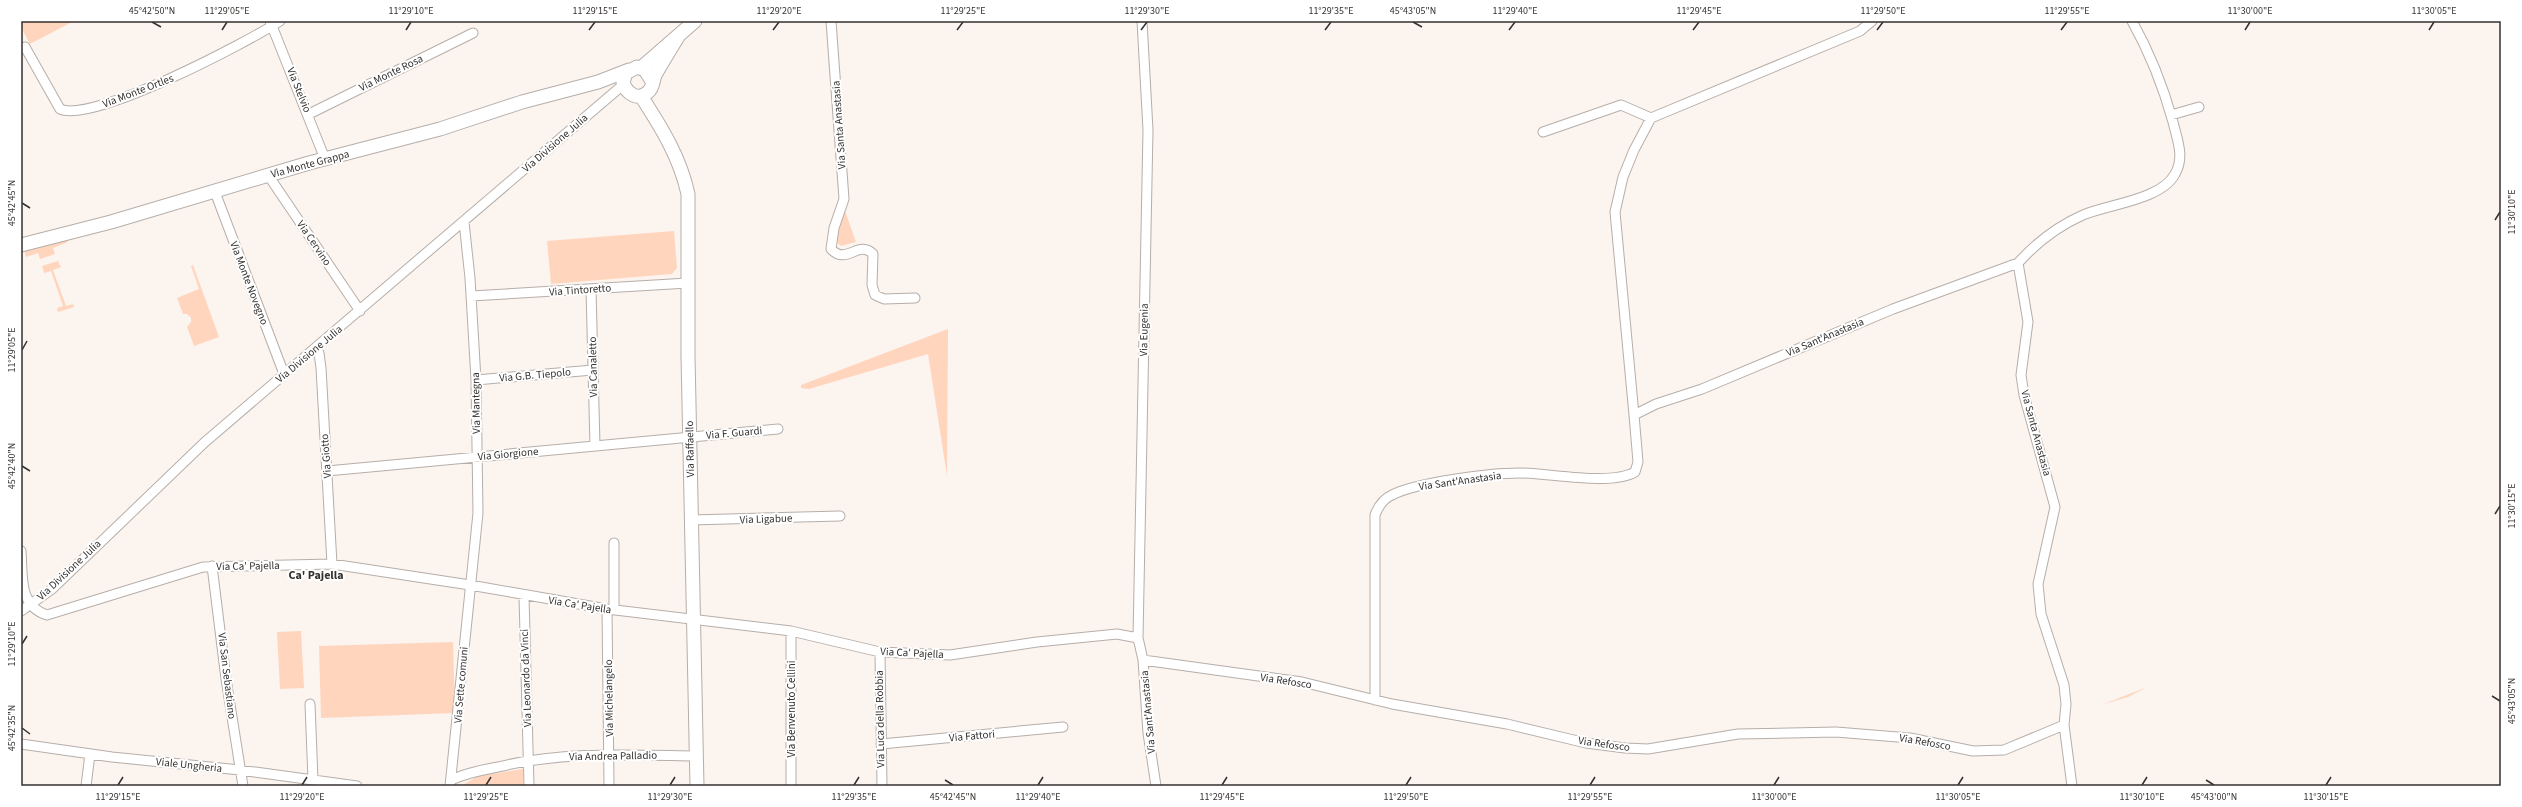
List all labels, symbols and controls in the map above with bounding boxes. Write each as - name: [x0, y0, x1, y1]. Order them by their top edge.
- text: 45°42'50"N: [129, 4, 175, 18]
- text: 11°29'05"E: [204, 4, 250, 18]
- text: 11°29'10"E: [388, 4, 434, 18]
- text: 11°29'15"E: [572, 4, 618, 18]
- text: 11°29'20"E: [756, 4, 802, 18]
- text: 11°29'25"E: [940, 4, 986, 18]
- text: 11°29'30"E: [1124, 4, 1170, 18]
- text: 11°29'35"E: [1308, 4, 1354, 18]
- text: 45°43'05"N: [1390, 4, 1436, 18]
- text: 11°29'40"E: [1492, 4, 1538, 18]
- text: 11°29'45"E: [1676, 4, 1722, 18]
- text: 11°29'50"E: [1860, 4, 1906, 18]
- text: 11°29'55"E: [2044, 4, 2090, 18]
- text: 11°30'00"E: [2227, 4, 2273, 18]
- text: 11°30'05"E: [2411, 4, 2457, 18]
- street label: Via Monte Rosa: [356, 51, 426, 95]
- street label: Via Stelvio: [283, 65, 315, 115]
- street label: Via Monte Ortles: [100, 70, 176, 111]
- street label: Via Santa Anastasia: [828, 80, 850, 170]
- street label: Via Divisione Julia: [519, 110, 591, 176]
- street label: Via Monte Grappa: [269, 146, 351, 182]
- text: 45°42'45"N: [5, 180, 19, 226]
- text: 11°30'10"E: [2505, 189, 2519, 235]
- street label: Via Cervino: [293, 217, 335, 269]
- street label: Via Monte Novegno: [226, 239, 272, 327]
- street label: Via Tintoretto: [548, 280, 612, 300]
- street label: Via Eugenia: [1136, 303, 1152, 357]
- street label: Via Sant'Anastasia: [1784, 314, 1866, 360]
- street label: Via Divisione Julia: [273, 322, 345, 386]
- text: 11°29'05"E: [5, 327, 19, 373]
- street label: Via Canaletto: [585, 337, 601, 397]
- street label: Via G.B. Tiepolo: [499, 364, 572, 386]
- street label: Via Mantegna: [468, 372, 484, 434]
- street label: Via Santa Anastasia: [2017, 388, 2055, 478]
- street label: Via Raffaello: [682, 421, 698, 477]
- street label: Via F. Guardi: [705, 423, 763, 443]
- street label: Via Giotto: [317, 433, 335, 479]
- text: 45°42'40"N: [5, 443, 19, 489]
- street label: Via Giorgione: [477, 444, 540, 464]
- street label: Via Sant'Anastasia: [1418, 468, 1502, 494]
- text: 11°30'15"E: [2505, 483, 2519, 529]
- street label: Via Ligabue: [739, 511, 793, 527]
- street label: Via Divisione Julia: [34, 536, 104, 604]
- street label: Via Ca' Pajella: [216, 558, 280, 574]
- district label: Ca' Pajella: [288, 567, 344, 584]
- street label: Via Ca' Pajella: [547, 593, 613, 617]
- text: 11°29'10"E: [5, 621, 19, 667]
- street label: Via Leonardo da Vinci: [517, 629, 535, 727]
- street label: Via San Sebastiano: [214, 632, 240, 720]
- street label: Via Ca' Pajella: [880, 644, 944, 662]
- street label: Via Sette comuni: [450, 646, 472, 724]
- street label: Via Michelangelo: [601, 659, 617, 737]
- street label: Via Benvenuto Cellini: [784, 660, 799, 758]
- street label: Via Luca della Robbia: [872, 670, 888, 768]
- street label: Via Sant'Anastasia: [1137, 670, 1159, 754]
- street label: Via Refosco: [1259, 670, 1313, 692]
- text: 45°43'05"N: [2505, 678, 2519, 724]
- text: 45°42'35"N: [5, 705, 19, 751]
- street label: Via Fattori: [948, 727, 996, 745]
- street label: Via Refosco: [1898, 730, 1952, 754]
- street label: Via Refosco: [1577, 733, 1631, 755]
- street label: Via Andrea Palladio: [569, 748, 657, 764]
- street label: Viale Ungheria: [155, 754, 223, 776]
- text: 11°29'15"E: [95, 790, 141, 804]
- text: 11°29'20"E: [279, 790, 325, 804]
- text: 11°29'25"E: [463, 790, 509, 804]
- text: 11°29'30"E: [647, 790, 693, 804]
- text: 11°29'35"E: [831, 790, 877, 804]
- text: 45°42'45"N: [930, 790, 976, 804]
- text: 11°29'40"E: [1015, 790, 1061, 804]
- text: 11°29'45"E: [1199, 790, 1245, 804]
- text: 11°29'50"E: [1383, 790, 1429, 804]
- text: 11°29'55"E: [1567, 790, 1613, 804]
- text: 11°30'00"E: [1751, 790, 1797, 804]
- text: 11°30'05"E: [1935, 790, 1981, 804]
- text: 11°30'10"E: [2119, 790, 2165, 804]
- text: 45°43'00"N: [2191, 790, 2237, 804]
- text: 11°30'15"E: [2303, 790, 2349, 804]

